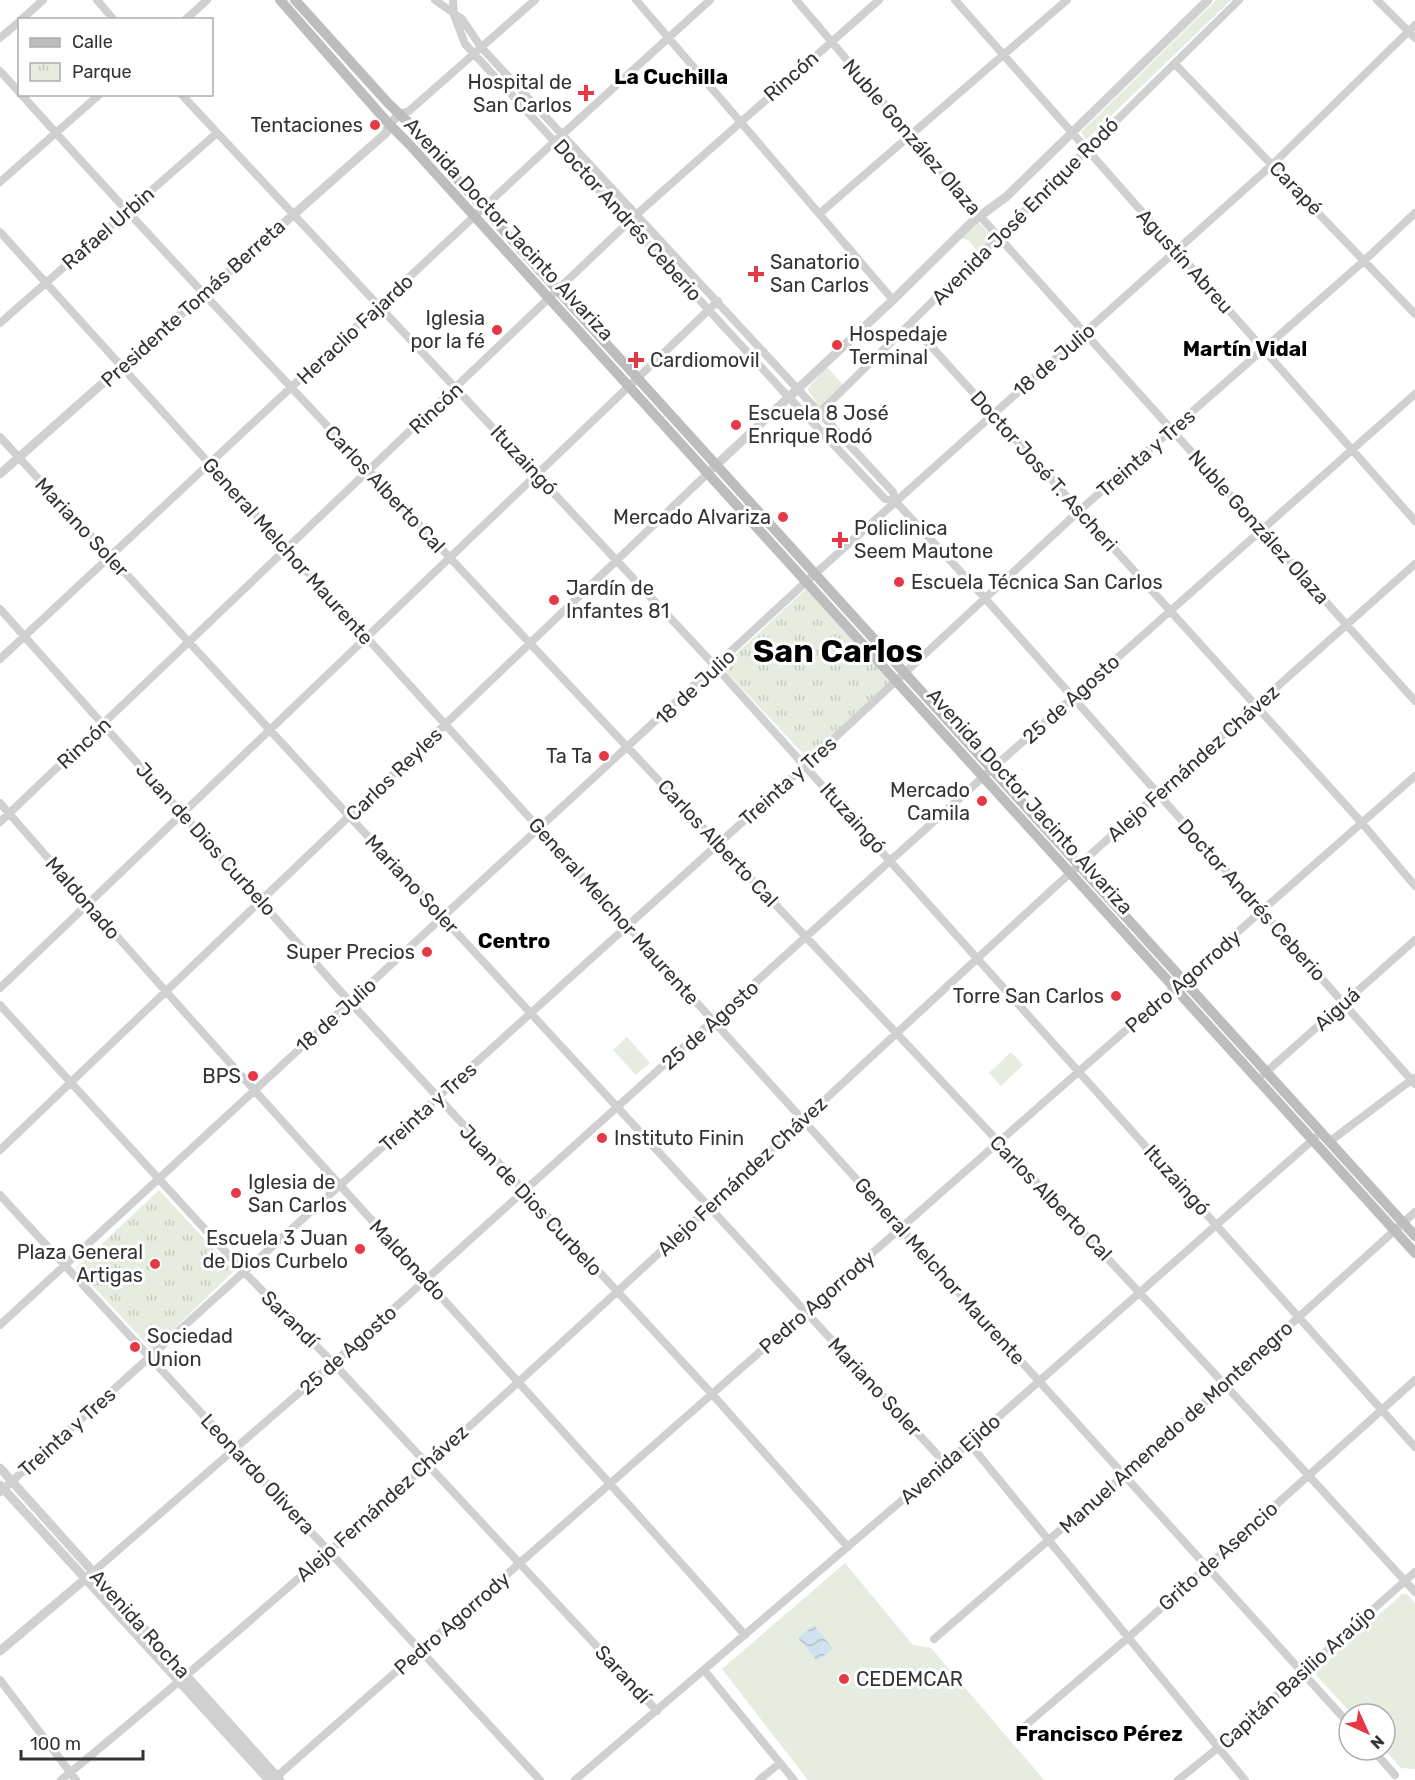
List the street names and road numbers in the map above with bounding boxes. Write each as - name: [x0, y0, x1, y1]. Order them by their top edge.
- street label: Rincón: [759, 46, 823, 106]
- street label: Nuble González Olaza: [838, 54, 986, 220]
- street label: Avenida Doctor Jacinto Alvariza: [399, 113, 619, 345]
- street label: Avenida José Enrique Rodó: [927, 113, 1123, 309]
- street label: Doctor Andrés Ceberio: [549, 134, 707, 306]
- street label: Carapé: [1264, 156, 1328, 220]
- street label: Rafael Urbin: [57, 182, 159, 274]
- street label: Agustín Abreu: [1132, 204, 1238, 318]
- street label: Presidente Tomás Berreta: [96, 214, 290, 392]
- street label: Heraclio Fajardo: [292, 269, 418, 389]
- street label: 18 de Julio: [1008, 318, 1100, 402]
- street label: Rincón: [404, 377, 468, 439]
- street label: Doctor José T. Ascheri: [966, 386, 1122, 556]
- street label: Treinta y Tres: [1092, 404, 1200, 502]
- street label: Carlos Alberto Cal: [320, 420, 450, 558]
- street label: Ituzaingó: [486, 420, 562, 500]
- street label: Nuble González Olaza: [1183, 445, 1335, 609]
- street label: General Melchor Maurente: [198, 452, 378, 650]
- street label: Mariano Soler: [30, 473, 134, 582]
- street label: 18 de Julio: [650, 644, 740, 730]
- street label: 25 de Agosto: [1018, 649, 1124, 749]
- street label: Alejo Fernández Chávez: [1102, 679, 1284, 847]
- street label: Avenida Doctor Jacinto Alvariza: [922, 683, 1138, 919]
- street label: Rincón: [52, 712, 116, 774]
- street label: Carlos Reyles: [341, 722, 447, 826]
- street label: Treinta y Tres: [735, 731, 841, 831]
- street label: Juan de Dios Curbelo: [131, 757, 281, 921]
- street label: Carlos Alberto Cal: [653, 774, 783, 912]
- street label: Ituzaingó: [815, 778, 891, 858]
- street label: General Melchor Maurente: [524, 812, 704, 1010]
- street label: Doctor Andrés Ceberio: [1173, 814, 1331, 986]
- street label: Mariano Soler: [360, 830, 464, 939]
- street label: Maldonado: [41, 852, 125, 944]
- street label: Pedro Agorrody: [1120, 924, 1246, 1038]
- street label: 18 de Julio: [291, 973, 381, 1057]
- street label: 25 de Agosto: [657, 975, 763, 1075]
- street label: Aiguá: [1309, 982, 1365, 1036]
- street label: Treinta y Tres: [375, 1057, 481, 1157]
- street label: Alejo Fernández Chávez: [652, 1091, 832, 1261]
- street label: Juan de Dios Curbelo: [455, 1119, 607, 1281]
- street label: Carlos Alberto Cal: [985, 1130, 1117, 1266]
- street label: Ituzaingó: [1139, 1140, 1215, 1220]
- street label: General Melchor Maurente: [850, 1172, 1030, 1370]
- street label: Maldonado: [365, 1215, 451, 1305]
- street label: Pedro Agorrody: [754, 1245, 880, 1359]
- street label: Sarandí: [256, 1285, 324, 1353]
- street label: 25 de Agosto: [295, 1300, 401, 1400]
- street label: Manuel Amenedo de Montenegro: [1054, 1316, 1298, 1538]
- street label: Mariano Soler: [823, 1333, 927, 1442]
- street label: Treinta y Tres: [14, 1382, 120, 1482]
- street label: Leonardo Olivera: [196, 1409, 320, 1539]
- street label: Avenida Ejido: [895, 1409, 1005, 1509]
- street label: Alejo Fernández Chávez: [291, 1419, 473, 1587]
- street label: Grito de Asencio: [1153, 1496, 1283, 1616]
- street label: Avenida Rocha: [85, 1565, 195, 1683]
- street label: Pedro Agorrody: [389, 1566, 515, 1680]
- street label: Capitán Basilio Araújo: [1214, 1600, 1380, 1754]
- street label: Sarandí: [590, 1640, 657, 1709]

